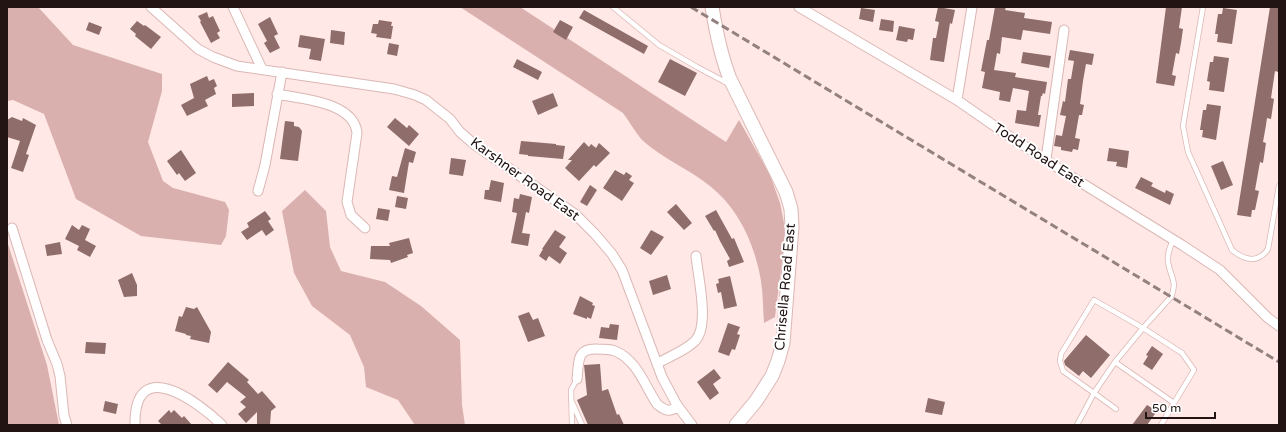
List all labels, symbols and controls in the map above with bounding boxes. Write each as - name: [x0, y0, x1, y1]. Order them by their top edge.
- street label: Todd Road East: [990, 119, 1088, 191]
- street label: Karshner Road East: [467, 134, 583, 225]
- street label: Chrisella Road East: [771, 222, 799, 351]
- scale bar: [1146, 394, 1215, 420]
- text: 50 m: [1152, 401, 1181, 415]

